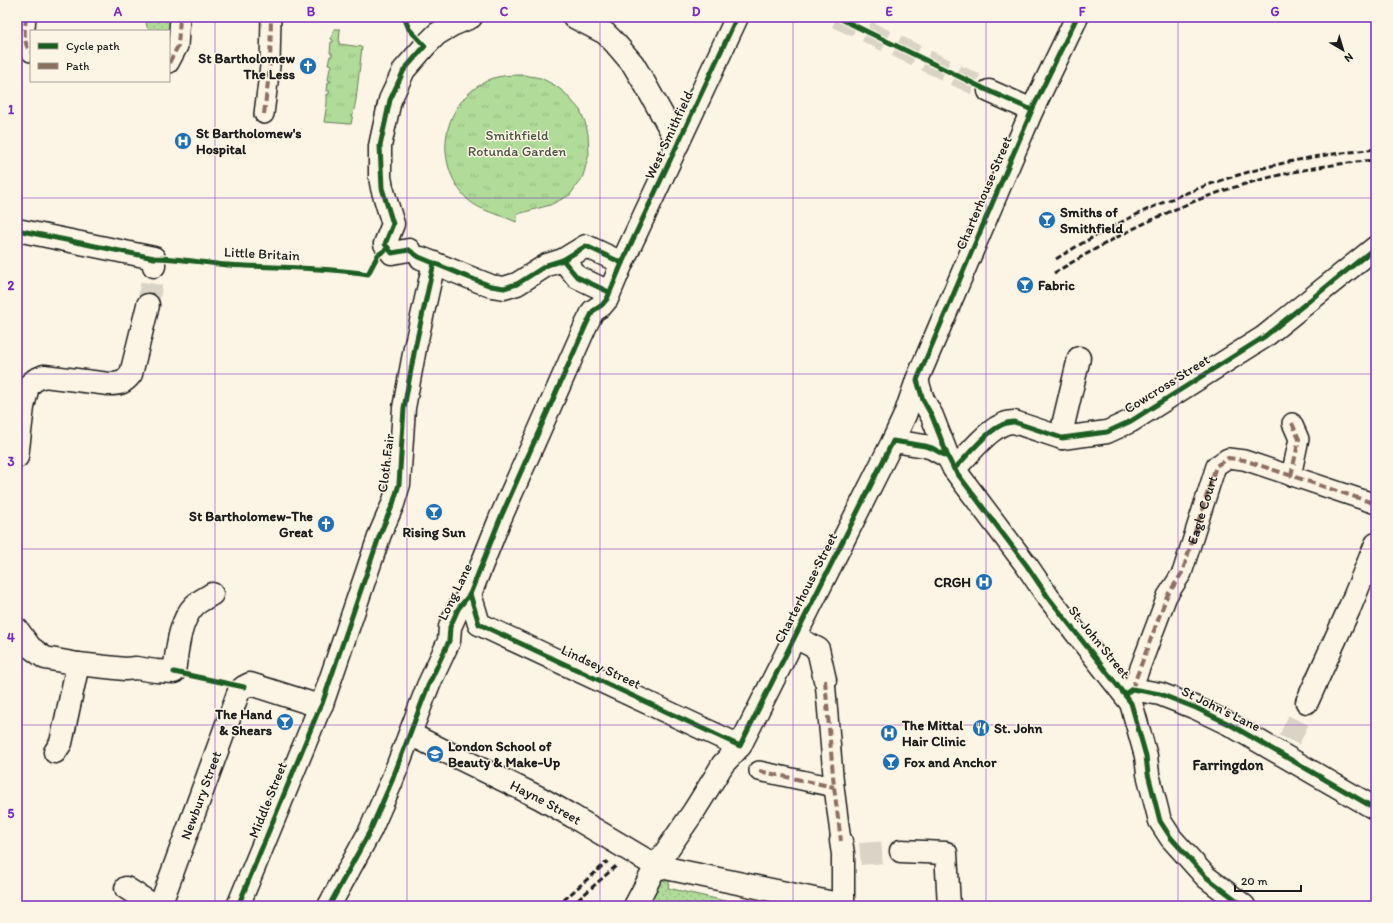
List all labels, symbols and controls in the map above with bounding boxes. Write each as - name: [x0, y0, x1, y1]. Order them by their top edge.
- text: A: [113, 4, 123, 19]
- text: B: [307, 4, 316, 19]
- text: C: [500, 4, 509, 19]
- text: D: [692, 4, 701, 19]
- text: E: [885, 4, 893, 19]
- text: F: [1079, 4, 1086, 19]
- text: G: [1271, 4, 1280, 19]
- legend: [30, 30, 170, 82]
- north arrow: [1323, 30, 1363, 70]
- text: Cycle path: [66, 39, 120, 53]
- place label: St Bartholomew The Less: [198, 50, 295, 83]
- text: N: [1342, 50, 1356, 65]
- church icon: St Bartholomew The Less: [298, 56, 318, 76]
- text: Path: [66, 59, 89, 73]
- street label: West Smithfield: [641, 88, 697, 182]
- text: 1: [8, 102, 14, 117]
- place label: St Bartholomew's Hospital: [196, 125, 302, 158]
- park label: Smithfield Rotunda Garden: [468, 127, 566, 160]
- hospital icon: St Bartholomew's Hospital: [173, 131, 193, 151]
- street label: Charterhouse Street: [952, 134, 1016, 252]
- place label: Smiths of Smithfield: [1060, 204, 1123, 237]
- bar icon: Smiths of Smithfield: [1037, 210, 1057, 230]
- street label: Little Britain: [224, 244, 301, 264]
- bar icon: Fabric: [1015, 275, 1035, 295]
- place label: Fabric: [1038, 277, 1075, 294]
- text: 2: [8, 278, 15, 293]
- street label: Cowcross Street: [1121, 351, 1213, 417]
- street label: Cloth Fair: [374, 432, 398, 493]
- text: 3: [7, 454, 15, 469]
- street label: Eagle Court: [1183, 474, 1221, 546]
- bar icon: Rising Sun: [424, 502, 444, 522]
- place label: St Bartholomew-The Great: [189, 508, 314, 541]
- church icon: St Bartholomew-The Great: [316, 514, 336, 534]
- place label: Rising Sun: [402, 524, 466, 541]
- street label: Charterhouse Street: [771, 530, 841, 646]
- street label: Long Lane: [434, 561, 476, 623]
- hospital icon: CRGH: [974, 572, 994, 592]
- place label: CRGH: [934, 574, 971, 591]
- street label: St. John Street: [1065, 602, 1133, 682]
- text: 4: [7, 630, 15, 645]
- street label: Lindsey Street: [558, 641, 644, 693]
- street label: St John's Lane: [1179, 683, 1263, 736]
- place label: The Hand & Shears: [214, 706, 272, 739]
- bar icon: The Hand & Shears: [275, 712, 295, 732]
- place label: The Mittal Hair Clinic: [901, 717, 966, 750]
- restaurant icon: St. John: [971, 718, 991, 738]
- place label: St. John: [994, 720, 1043, 737]
- hospital icon: The Mittal Hair Clinic: [879, 723, 899, 743]
- place label: London School of Beauty & Make-Up: [448, 738, 561, 771]
- school or university icon: London School of Beauty & Make-Up: [425, 744, 445, 764]
- street label: Newbury Street: [177, 749, 225, 842]
- bar icon: Fox and Anchor: [881, 752, 901, 772]
- place label: Fox and Anchor: [904, 754, 997, 771]
- district label: Farringdon: [1193, 756, 1264, 775]
- street label: Middle Street: [245, 759, 291, 841]
- street label: Hayne Street: [508, 776, 584, 828]
- text: 5: [8, 806, 15, 821]
- scale bar: [1235, 867, 1301, 893]
- text: 20 m: [1241, 874, 1268, 888]

